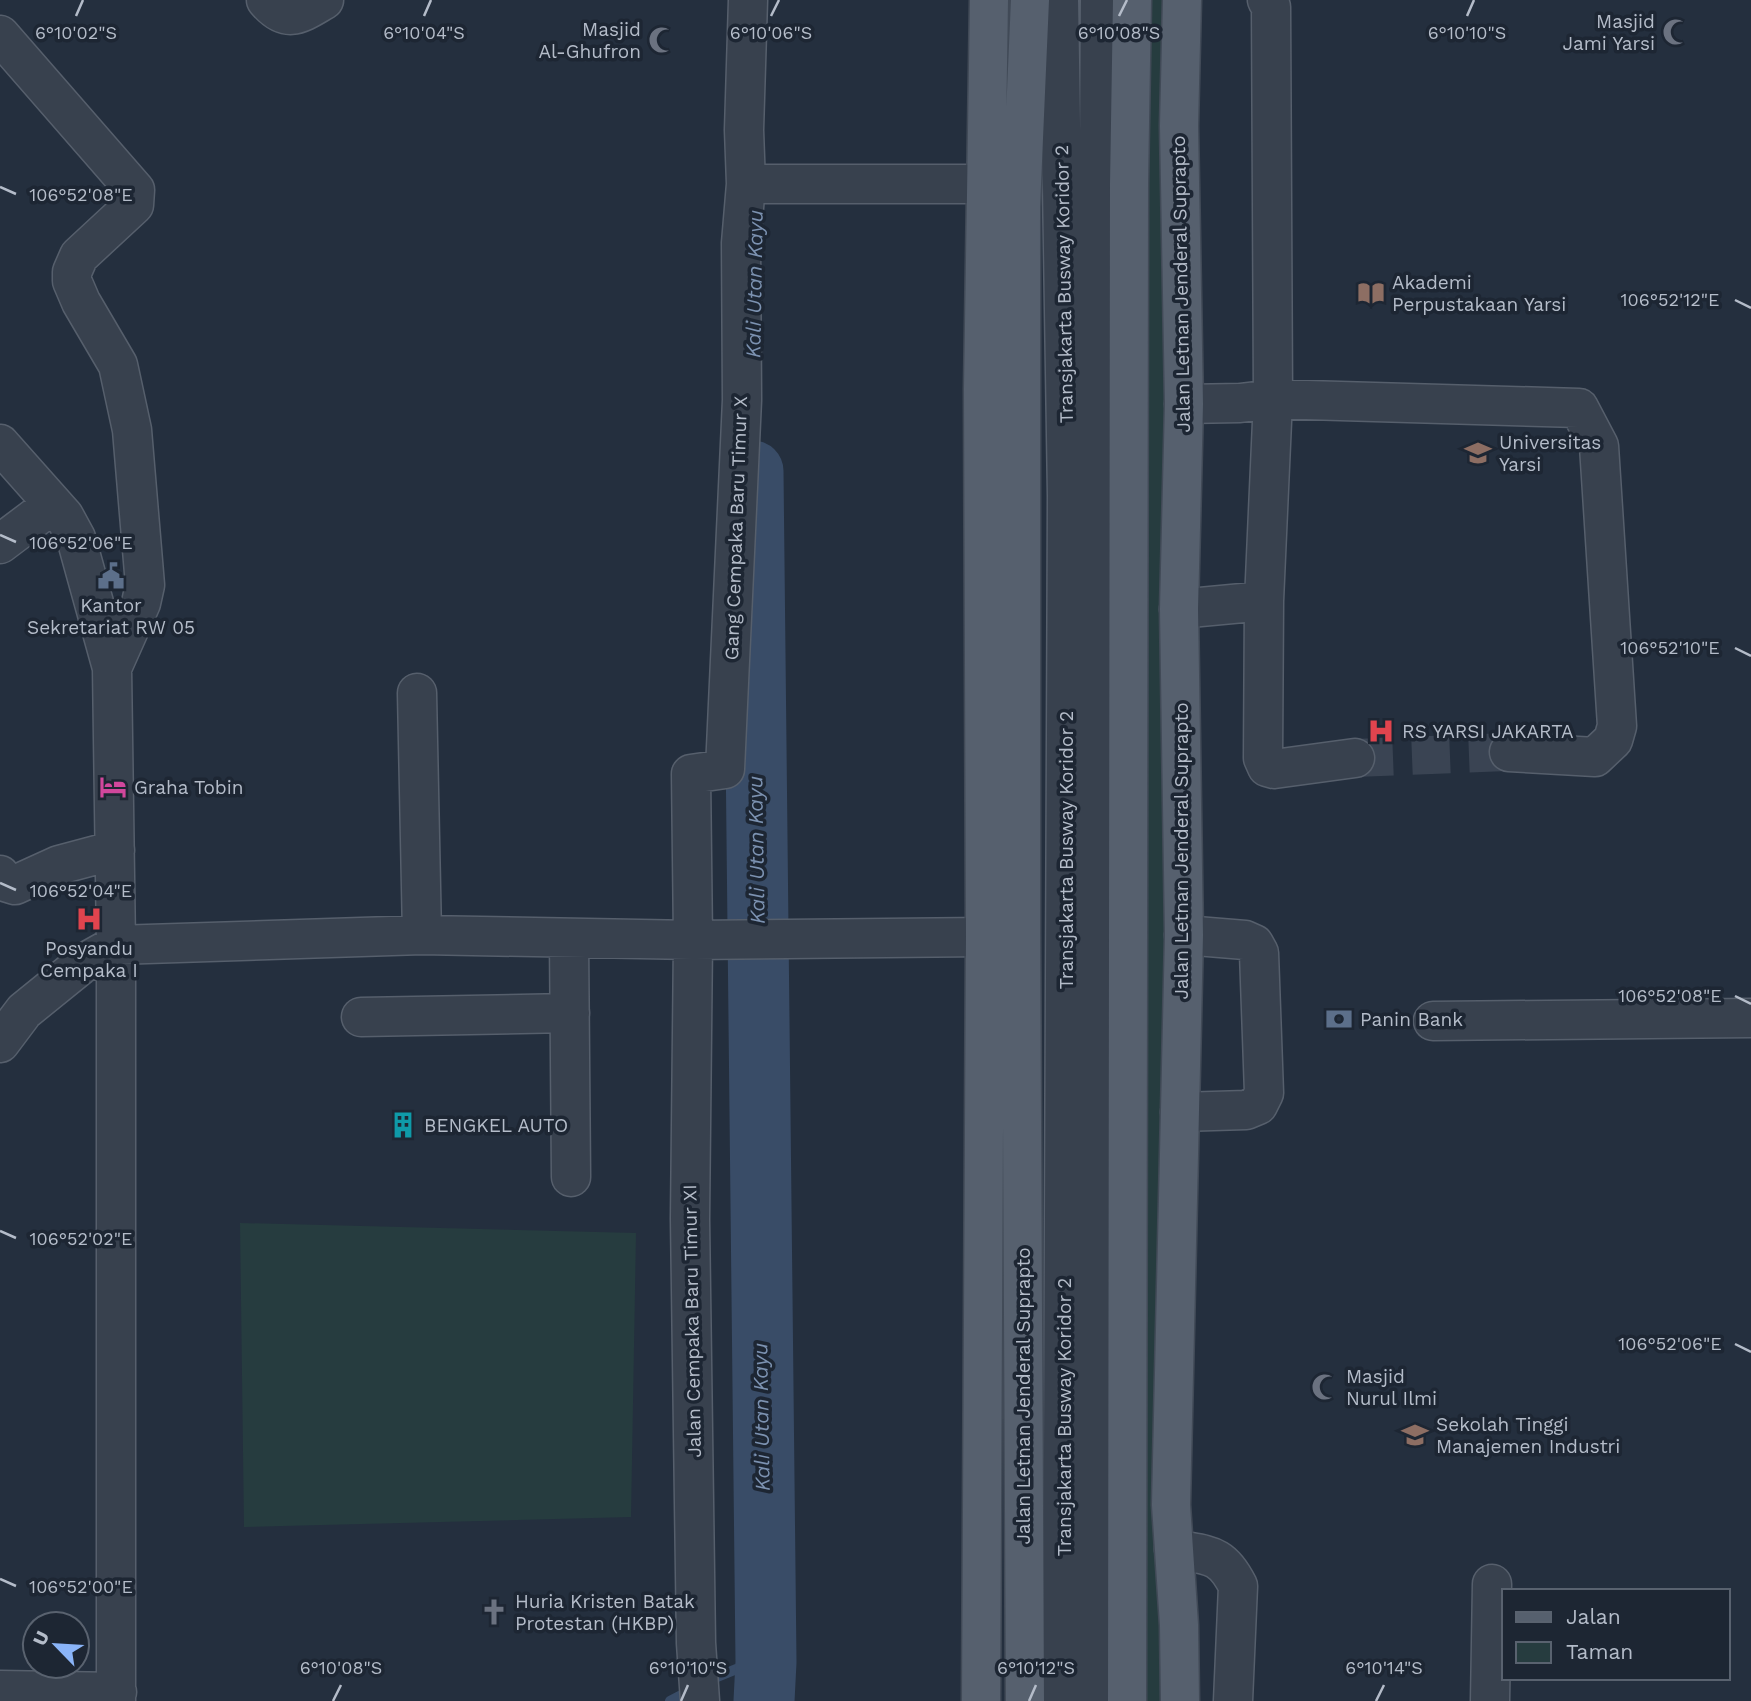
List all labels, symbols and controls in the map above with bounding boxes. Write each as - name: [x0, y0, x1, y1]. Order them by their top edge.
- place label: Masjid Jami Yarsi: [1563, 10, 1655, 55]
- mosque icon: Masjid Jami Yarsi: [1661, 17, 1691, 47]
- place label: Masjid Al-Ghufron: [538, 18, 641, 63]
- text: 6°10'02"S: [35, 22, 117, 43]
- text: 6°10'04"S: [383, 22, 465, 43]
- text: 6°10'06"S: [730, 22, 812, 43]
- text: 6°10'08"S: [1078, 22, 1160, 43]
- text: 6°10'10"S: [1428, 22, 1506, 43]
- mosque icon: Masjid Al-Ghufron: [647, 25, 677, 55]
- street label: Jalan Letnan Jenderal Suprapto: [1167, 135, 1195, 433]
- street label: Transjakarta Busway Koridor 2: [1050, 145, 1078, 423]
- text: 106°52'08"E: [29, 184, 133, 205]
- water label: Kali Utan Kayu: [740, 210, 768, 358]
- place label: Akademi Perpustakaan Yarsi: [1392, 271, 1566, 316]
- library icon: Akademi Perpustakaan Yarsi: [1356, 278, 1386, 308]
- text: 106°52'12"E: [1621, 289, 1719, 310]
- street label: Gang Cempaka Baru Timur X: [720, 395, 752, 661]
- place label: Universitas Yarsi: [1499, 431, 1601, 476]
- school or university icon: Universitas Yarsi: [1463, 438, 1493, 468]
- text: 106°52'06"E: [29, 532, 133, 553]
- public building icon: Kantor Sekretariat RW 05: [96, 561, 126, 591]
- place label: Kantor Sekretariat RW 05: [27, 594, 195, 639]
- text: 106°52'10"E: [1620, 637, 1720, 658]
- street label: Jalan Letnan Jenderal Suprapto: [1170, 702, 1193, 1000]
- street label: Transjakarta Busway Koridor 2: [1055, 711, 1078, 989]
- hospital icon: RS YARSI JAKARTA: [1366, 716, 1396, 746]
- place label: RS YARSI JAKARTA: [1402, 720, 1574, 743]
- hotel icon: Graha Tobin: [98, 772, 128, 802]
- place label: Graha Tobin: [134, 776, 244, 799]
- water label: Kali Utan Kayu: [742, 776, 770, 924]
- text: 106°52'04"E: [30, 880, 132, 901]
- hospital icon: Posyandu Cempaka I: [74, 904, 104, 934]
- place label: Posyandu Cempaka I: [40, 937, 138, 982]
- text: 106°52'08"E: [1618, 985, 1722, 1006]
- bank icon: Panin Bank: [1324, 1004, 1354, 1034]
- place label: Panin Bank: [1360, 1008, 1463, 1031]
- building icon: BENGKEL AUTO: [388, 1110, 418, 1140]
- place label: BENGKEL AUTO: [424, 1114, 568, 1137]
- street label: Jalan Cempaka Baru Timur XI: [678, 1184, 706, 1458]
- text: 106°52'02"E: [29, 1228, 133, 1249]
- street label: Jalan Letnan Jenderal Suprapto: [1012, 1247, 1035, 1545]
- street label: Transjakarta Busway Koridor 2: [1053, 1278, 1076, 1556]
- text: 106°52'06"E: [1618, 1333, 1722, 1354]
- water label: Kali Utan Kayu: [747, 1343, 775, 1491]
- place label: Masjid Nurul Ilmi: [1346, 1365, 1437, 1410]
- mosque icon: Masjid Nurul Ilmi: [1310, 1372, 1340, 1402]
- place label: Sekolah Tinggi Manajemen Industri: [1436, 1413, 1620, 1458]
- school or university icon: Sekolah Tinggi Manajemen Industri: [1400, 1420, 1430, 1450]
- text: 106°52'00"E: [29, 1576, 133, 1597]
- legend: [1502, 1589, 1730, 1680]
- place label: Huria Kristen Batak Protestan (HKBP): [515, 1590, 695, 1635]
- church icon: Huria Kristen Batak Protestan (HKBP): [479, 1597, 509, 1627]
- text: Jalan: [1566, 1604, 1621, 1629]
- north arrow: [21, 1610, 91, 1680]
- text: U: [28, 1627, 54, 1649]
- text: Taman: [1566, 1639, 1633, 1664]
- text: 6°10'08"S: [300, 1657, 382, 1678]
- text: 6°10'10"S: [649, 1657, 727, 1678]
- text: 6°10'12"S: [997, 1657, 1075, 1678]
- text: 6°10'14"S: [1345, 1657, 1423, 1678]

